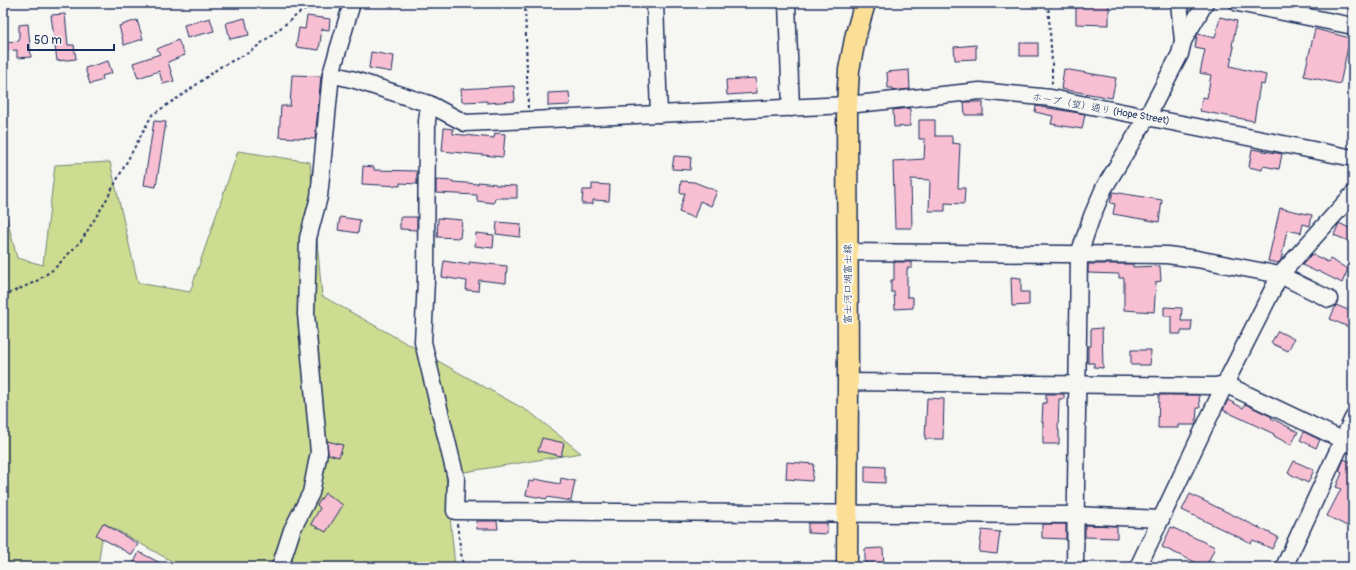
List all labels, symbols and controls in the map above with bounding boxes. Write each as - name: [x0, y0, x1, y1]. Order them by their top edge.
- scale bar: [28, 26, 114, 52]
- text: 50 m: [34, 33, 62, 48]
- street label: ホープ（望）通り (Hope Street): [1031, 91, 1171, 127]
- street label: 富士河口湖富士線: [842, 244, 854, 324]

